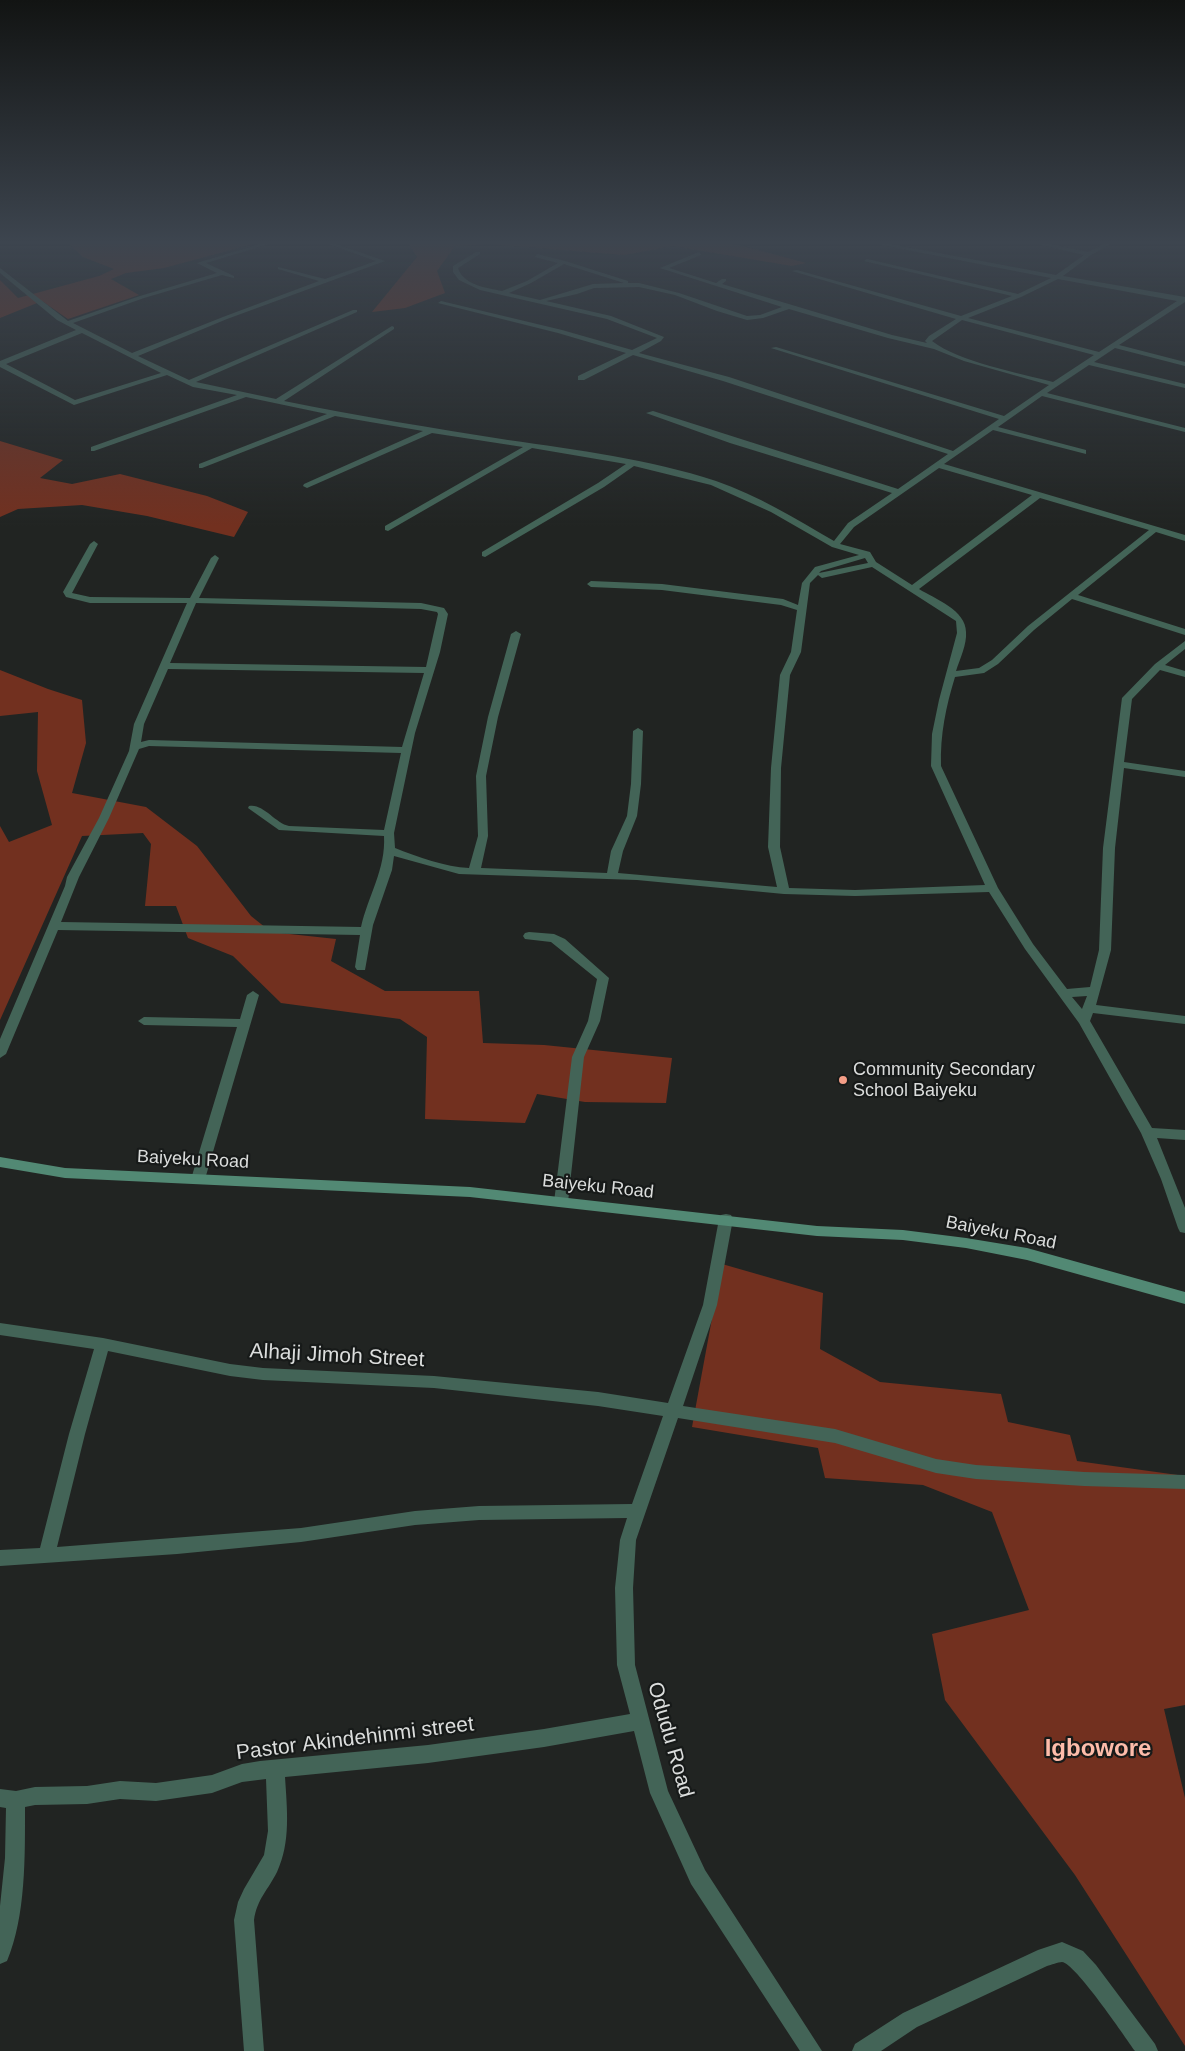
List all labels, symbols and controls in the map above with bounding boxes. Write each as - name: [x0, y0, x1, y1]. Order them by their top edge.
- place label: Community Secondary School Baiyeku: [853, 1059, 1035, 1102]
- marker: Community Secondary School Baiyeku: [837, 1074, 849, 1086]
- street label: Baiyeku Road: [136, 1146, 250, 1174]
- street label: Baiyeku Road: [541, 1170, 655, 1204]
- street label: Baiyeku Road: [944, 1212, 1058, 1254]
- street label: Alhaji Jimoh Street: [249, 1339, 425, 1373]
- street label: Odudu Road: [641, 1679, 699, 1801]
- street label: Pastor Akindehinmi street: [235, 1712, 475, 1766]
- district label: Igbowore: [1045, 1735, 1151, 1763]

